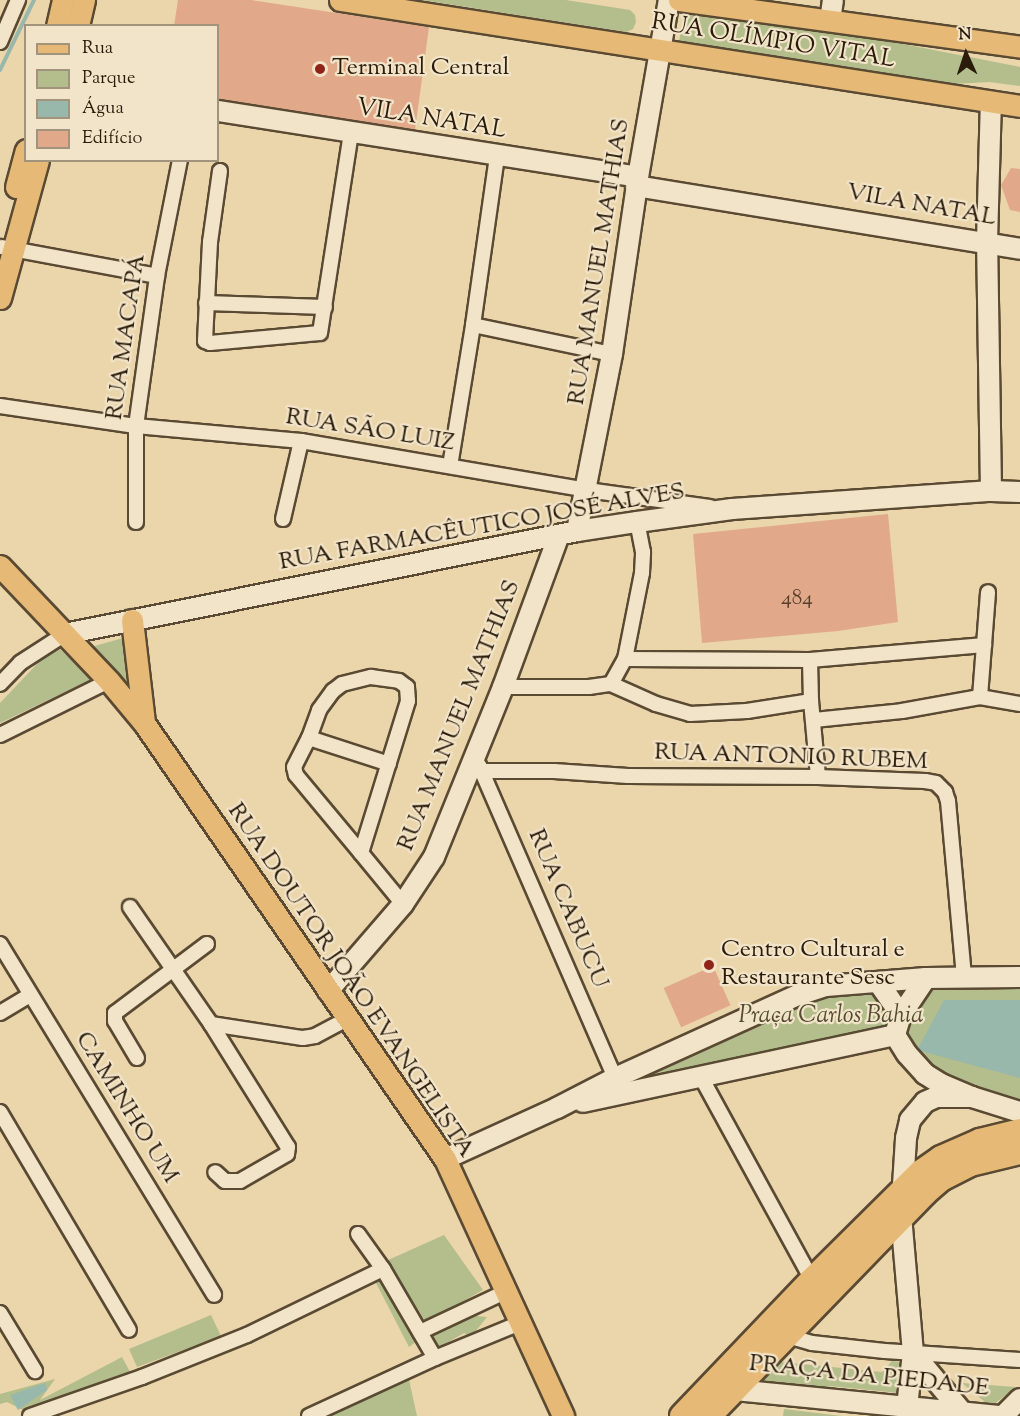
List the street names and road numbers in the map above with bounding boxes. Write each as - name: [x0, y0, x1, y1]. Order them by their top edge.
- street label: RUA OLÍMPIO VITAL: [649, 9, 897, 75]
- street label: VILA NATAL: [354, 94, 508, 146]
- street label: RUA MANUEL MATHIAS: [563, 117, 637, 407]
- street label: VILA NATAL: [844, 179, 998, 233]
- street label: RUA MACAPÁ: [101, 252, 153, 422]
- street label: RUA SÃO LUIZ: [283, 403, 457, 459]
- street label: RUA FARMACÊUTICO JOSÉ ALVES: [277, 478, 687, 578]
- street label: RUA MANUEL MATHIAS: [392, 576, 528, 856]
- street label: RUA ANTONIO RUBEM: [654, 739, 928, 777]
- street label: RUA DOUTOR JOÃO EVANGELISTA: [220, 798, 480, 1164]
- street label: RUA CABUCU: [521, 825, 613, 993]
- street label: CAMINHO UM: [68, 1027, 184, 1189]
- street label: PRAÇA DA PIEDADE: [748, 1350, 990, 1404]

